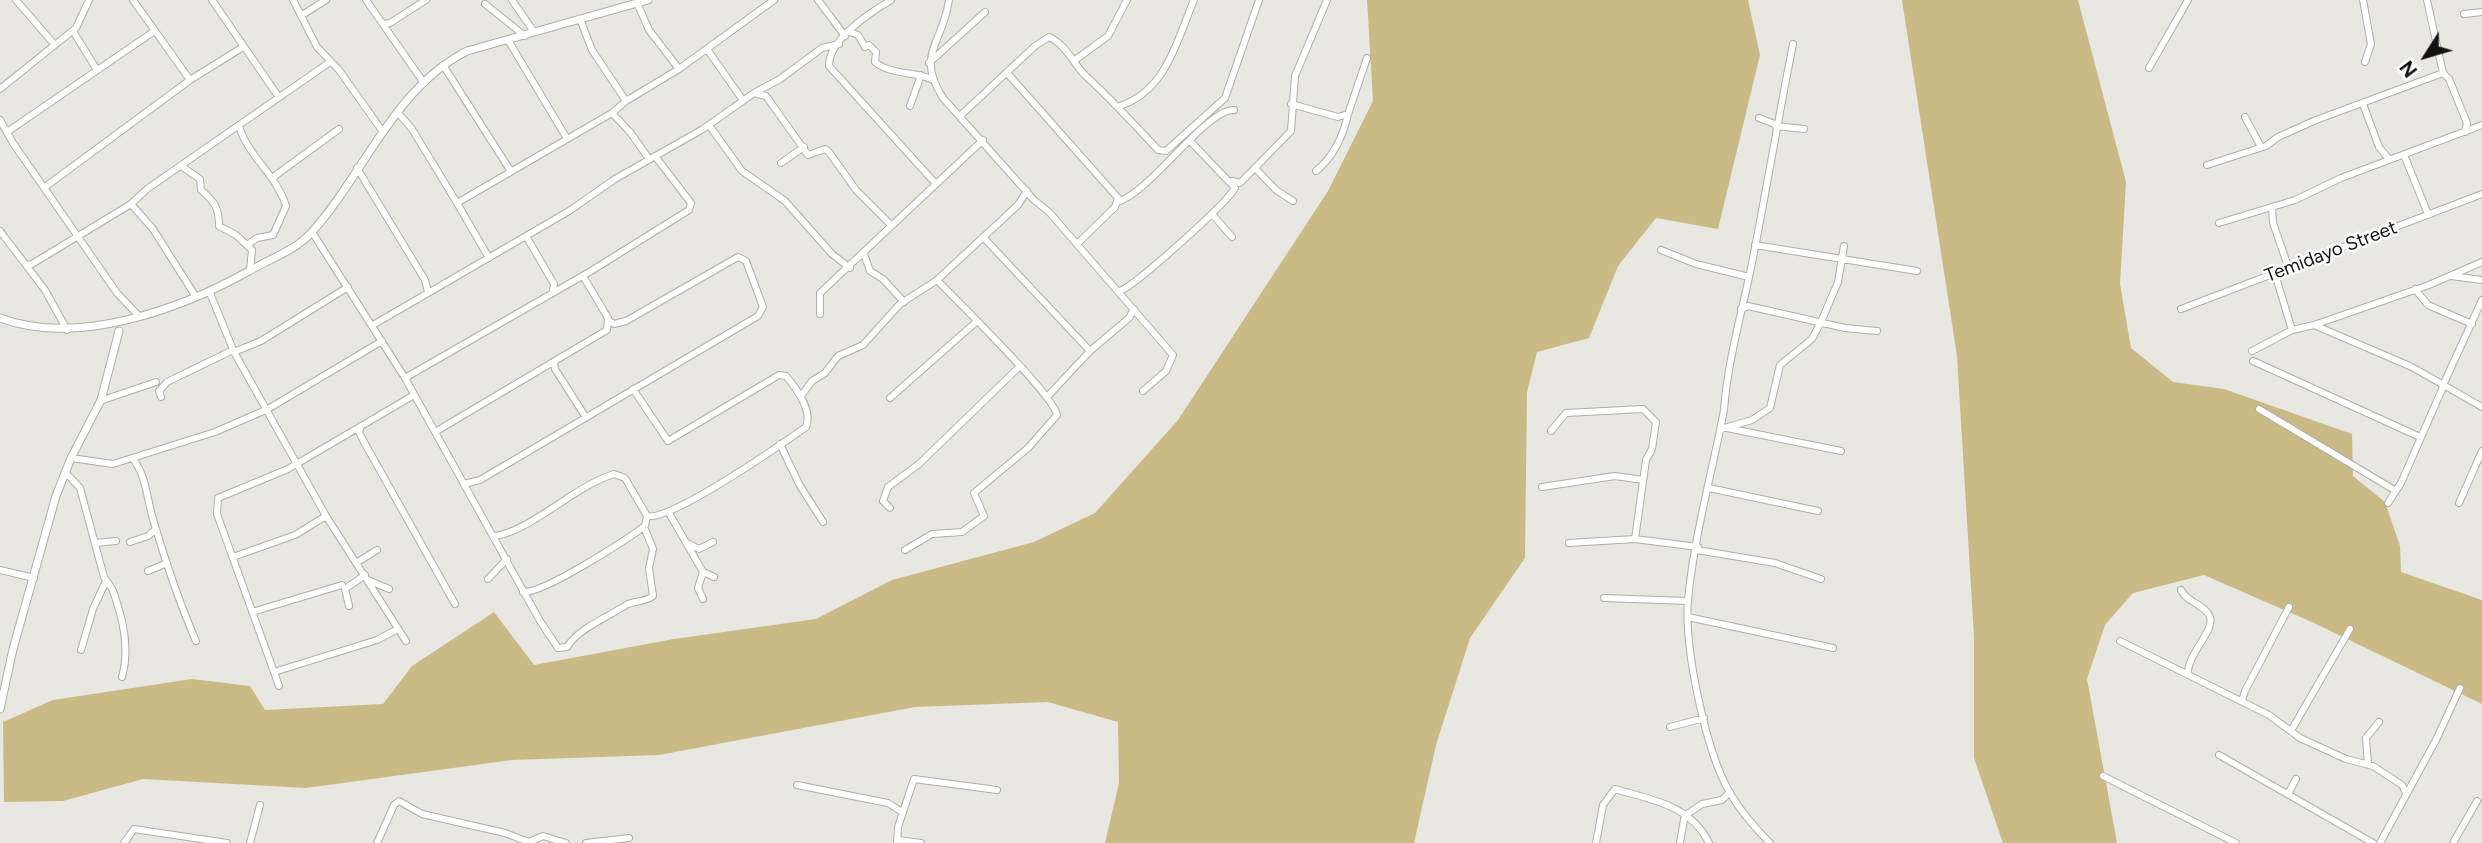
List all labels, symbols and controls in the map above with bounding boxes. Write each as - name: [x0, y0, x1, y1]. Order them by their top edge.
- north arrow: [2391, 21, 2461, 91]
- text: N: [2395, 56, 2422, 82]
- street label: Temidayo Street: [2262, 216, 2400, 288]

